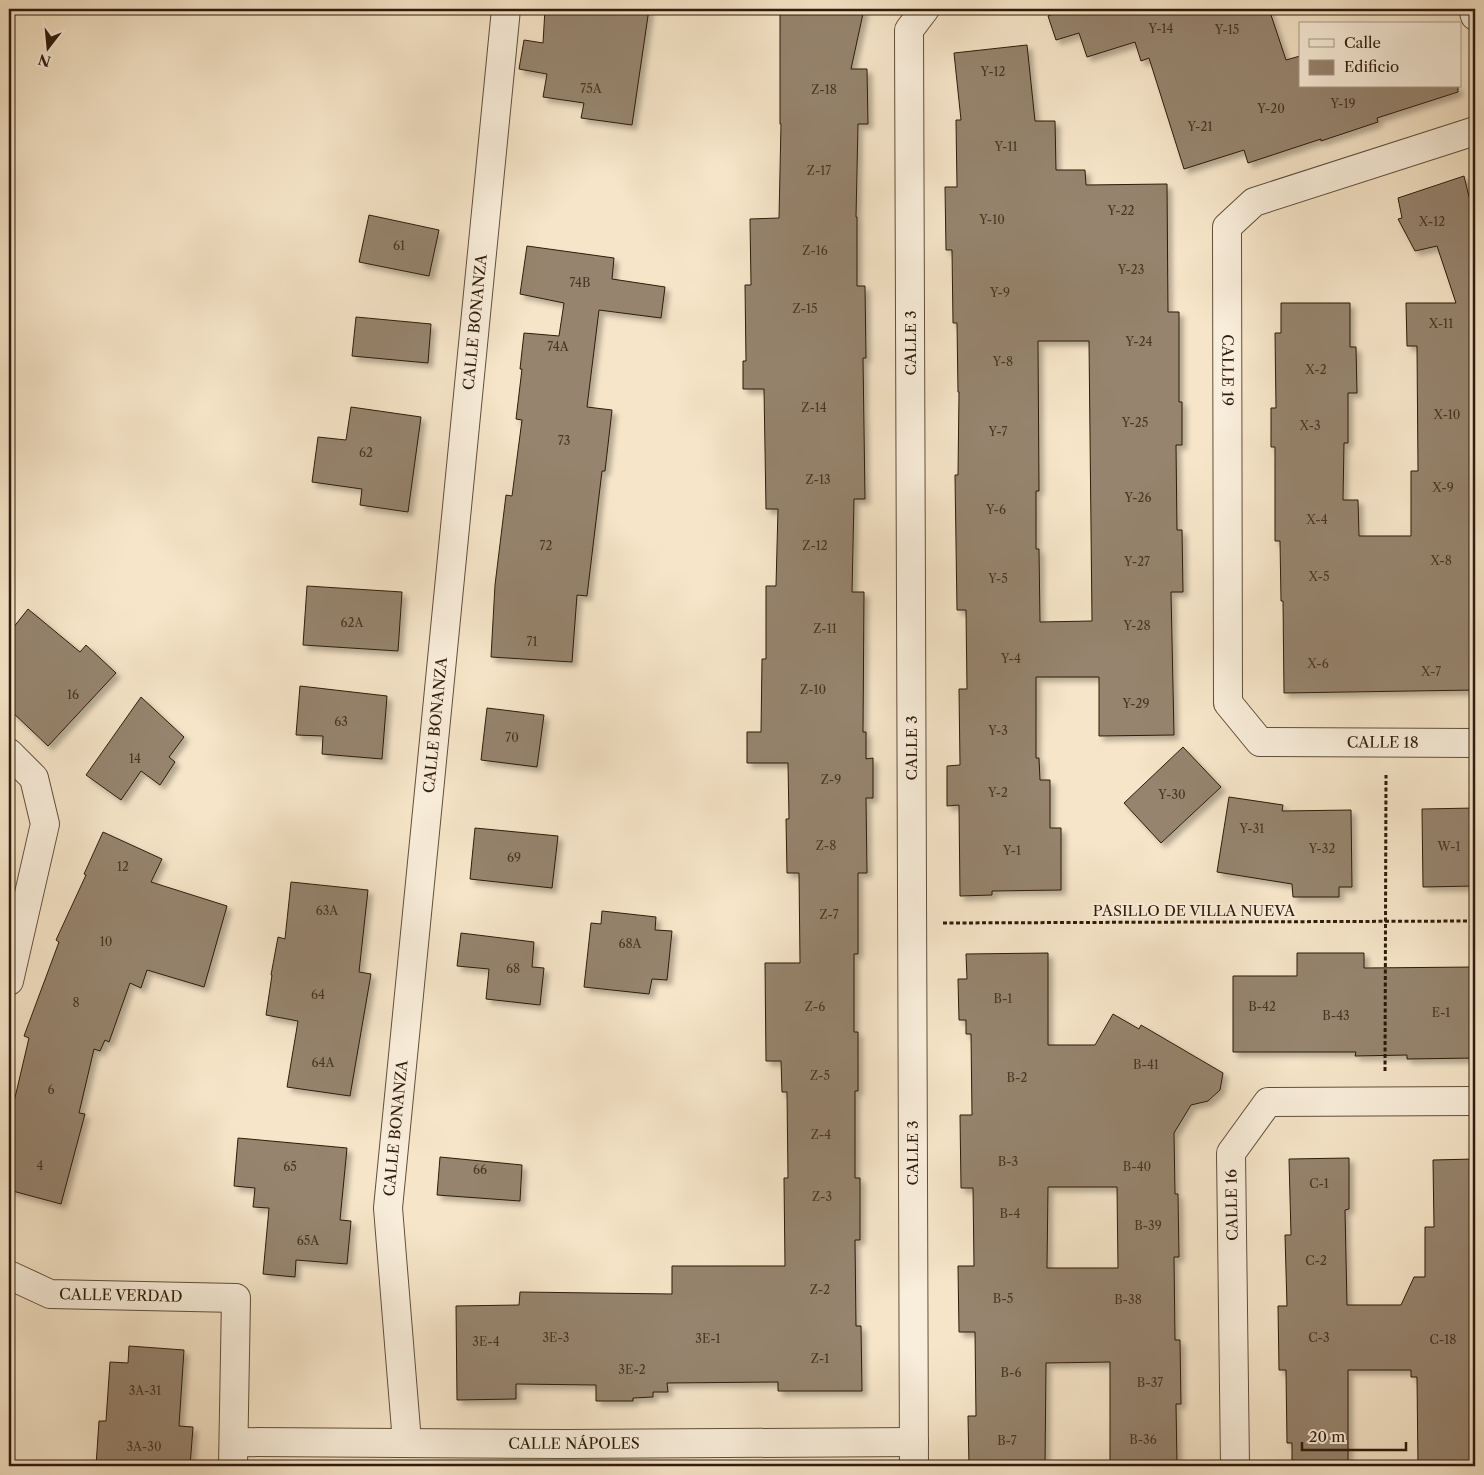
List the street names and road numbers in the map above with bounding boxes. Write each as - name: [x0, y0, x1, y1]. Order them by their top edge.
- street label: CALLE BONANZA: [459, 252, 491, 391]
- street label: CALLE 3: [901, 311, 920, 375]
- street label: CALLE 19: [1218, 334, 1237, 406]
- street label: CALLE BONANZA: [419, 655, 451, 794]
- street label: CALLE 3: [902, 716, 921, 780]
- street label: CALLE 18: [1347, 732, 1419, 752]
- street label: PASILLO DE VILLA NUEVA: [1093, 901, 1296, 920]
- street label: CALLE BONANZA: [379, 1058, 412, 1197]
- street label: CALLE 3: [903, 1121, 922, 1185]
- street label: CALLE 16: [1221, 1169, 1242, 1241]
- street label: CALLE VERDAD: [59, 1284, 183, 1306]
- street label: CALLE NÁPOLES: [508, 1434, 640, 1453]

